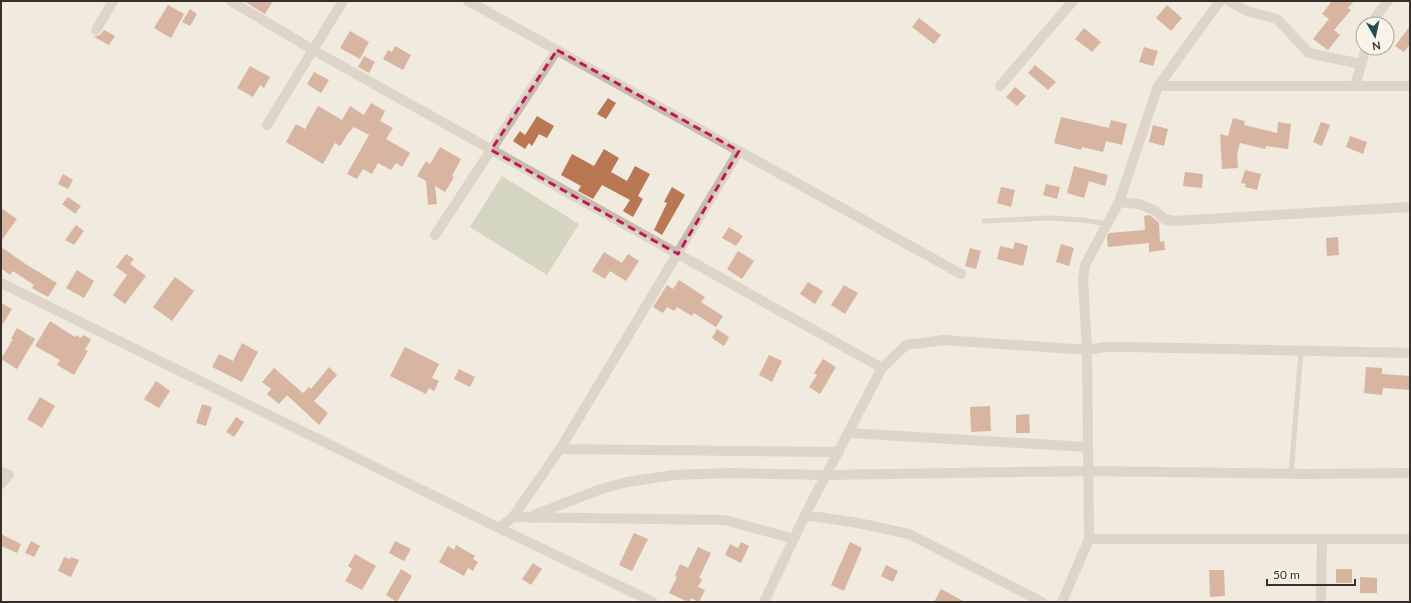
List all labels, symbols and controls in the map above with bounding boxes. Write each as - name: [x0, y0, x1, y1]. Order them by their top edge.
- north arrow: [1355, 16, 1395, 56]
- text: N: [1371, 39, 1382, 53]
- scale bar: [1267, 561, 1355, 587]
- text: 50 m: [1273, 567, 1300, 582]

